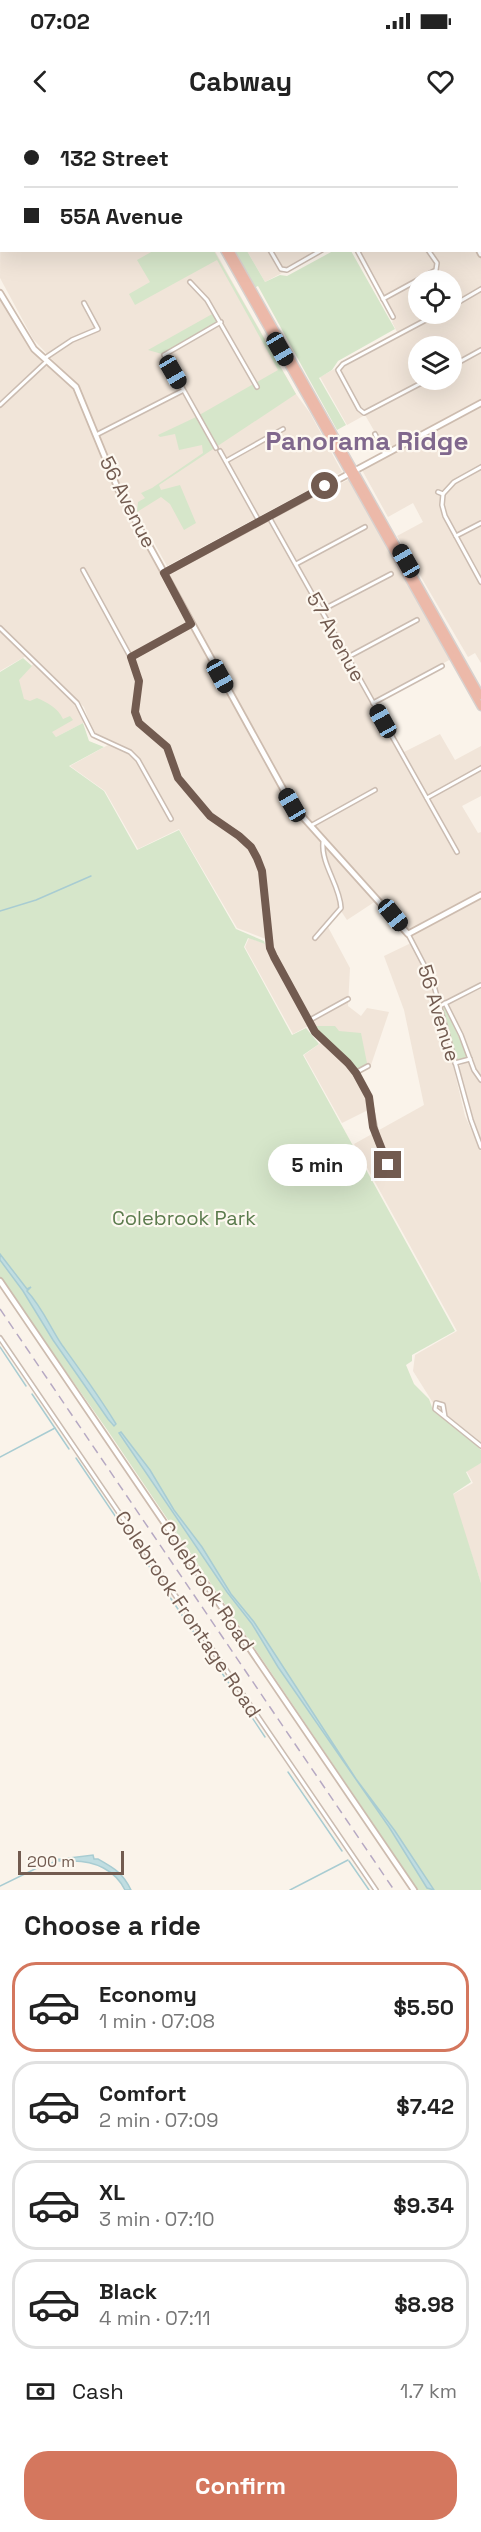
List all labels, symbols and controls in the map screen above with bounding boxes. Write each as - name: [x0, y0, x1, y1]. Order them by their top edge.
- text: 07:02: [30, 7, 90, 35]
- text: Cabway: [189, 64, 292, 99]
- icon: back: [24, 65, 57, 98]
- icon: heart: [424, 65, 457, 98]
- text: 132 Street: [60, 144, 169, 172]
- text: 55A Avenue: [60, 202, 183, 230]
- map controls: [408, 270, 462, 390]
- button: locate: [408, 270, 462, 324]
- car: [263, 329, 297, 369]
- button: layers: [408, 336, 462, 390]
- car: [156, 352, 190, 392]
- district label: Panorama Ridge: [266, 424, 468, 458]
- street label: 56 Avenue: [94, 452, 162, 552]
- route start: [311, 472, 338, 499]
- car: [389, 541, 423, 581]
- street label: 57 Avenue: [301, 588, 371, 686]
- car: [203, 656, 237, 696]
- car: [366, 701, 400, 741]
- car: [275, 785, 309, 825]
- car: [375, 895, 411, 935]
- street label: 56 Avenue: [412, 962, 466, 1064]
- callout: 5 min: [268, 1144, 367, 1186]
- route end: [374, 1151, 401, 1178]
- text: 5 min: [292, 1152, 343, 1178]
- park label: Colebrook Park: [112, 1205, 256, 1231]
- street label: Colebrook Frontage Road: [109, 1505, 267, 1723]
- street label: Colebrook Road: [154, 1516, 260, 1656]
- scale bar: [18, 1848, 124, 1876]
- text: 200 m: [27, 1851, 75, 1872]
- text: Choose a ride: [24, 1908, 201, 1943]
- icon: car: [27, 1980, 81, 2034]
- text: Economy: [99, 1980, 197, 2008]
- text: $5.50: [393, 1993, 454, 2021]
- text: 1 min · 07:08: [99, 2008, 215, 2034]
- icon: car: [27, 2079, 81, 2133]
- text: Comfort: [99, 2079, 187, 2107]
- text: $7.42: [396, 2092, 454, 2120]
- text: 2 min · 07:09: [99, 2107, 218, 2133]
- icon: car: [27, 2178, 81, 2232]
- text: XL: [99, 2178, 125, 2206]
- text: $9.34: [393, 2191, 454, 2219]
- text: 3 min · 07:10: [99, 2206, 215, 2232]
- icon: car: [27, 2277, 81, 2331]
- text: Black: [99, 2277, 157, 2305]
- text: $8.98: [394, 2290, 454, 2318]
- text: 4 min · 07:11: [99, 2305, 211, 2331]
- icon: cash: [24, 2375, 57, 2408]
- text: Cash: [72, 2377, 124, 2405]
- text: 1.7 km: [400, 2378, 457, 2404]
- button: Confirm: [24, 2451, 457, 2520]

